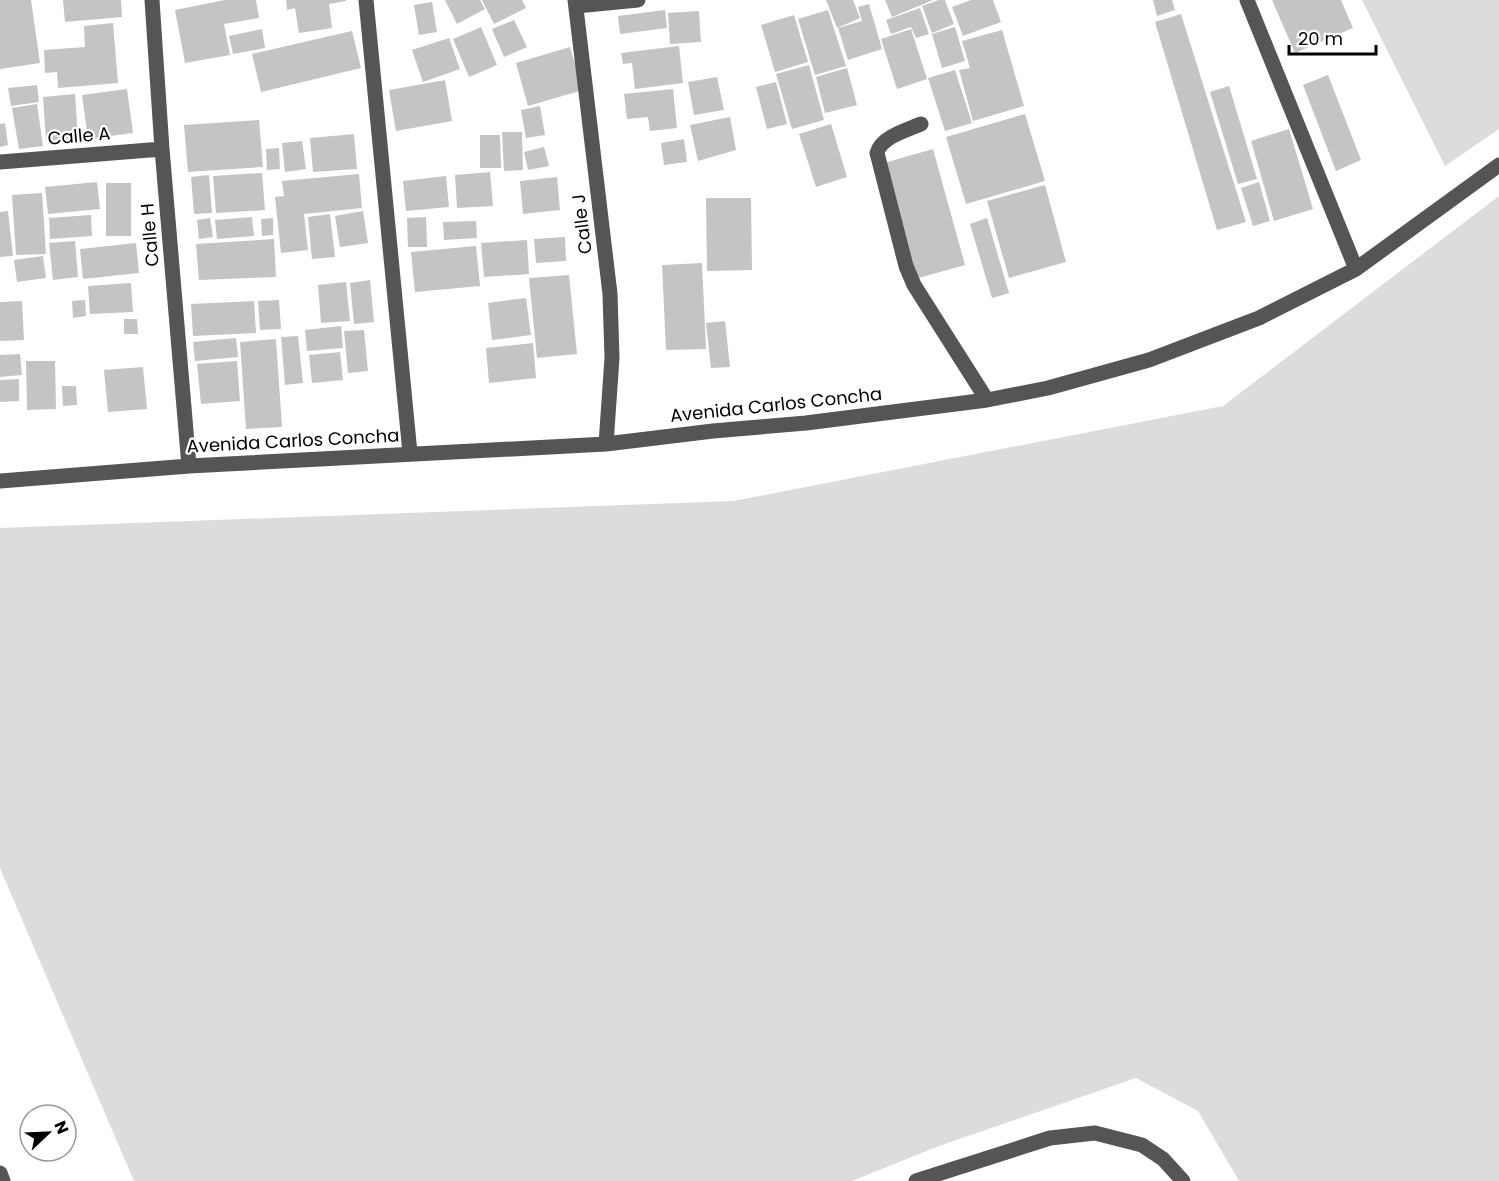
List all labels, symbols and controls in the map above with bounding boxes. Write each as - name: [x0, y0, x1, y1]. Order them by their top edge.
- scale bar: [1289, 18, 1376, 56]
- text: 20 m: [1298, 26, 1343, 51]
- street label: Calle A: [46, 120, 111, 151]
- street label: Calle J: [565, 193, 598, 256]
- street label: Calle H: [134, 202, 165, 268]
- street label: Avenida Carlos Concha: [669, 381, 883, 428]
- street label: Avenida Carlos Concha: [186, 422, 400, 459]
- north arrow: [18, 1103, 78, 1163]
- text: N: [48, 1117, 74, 1137]

